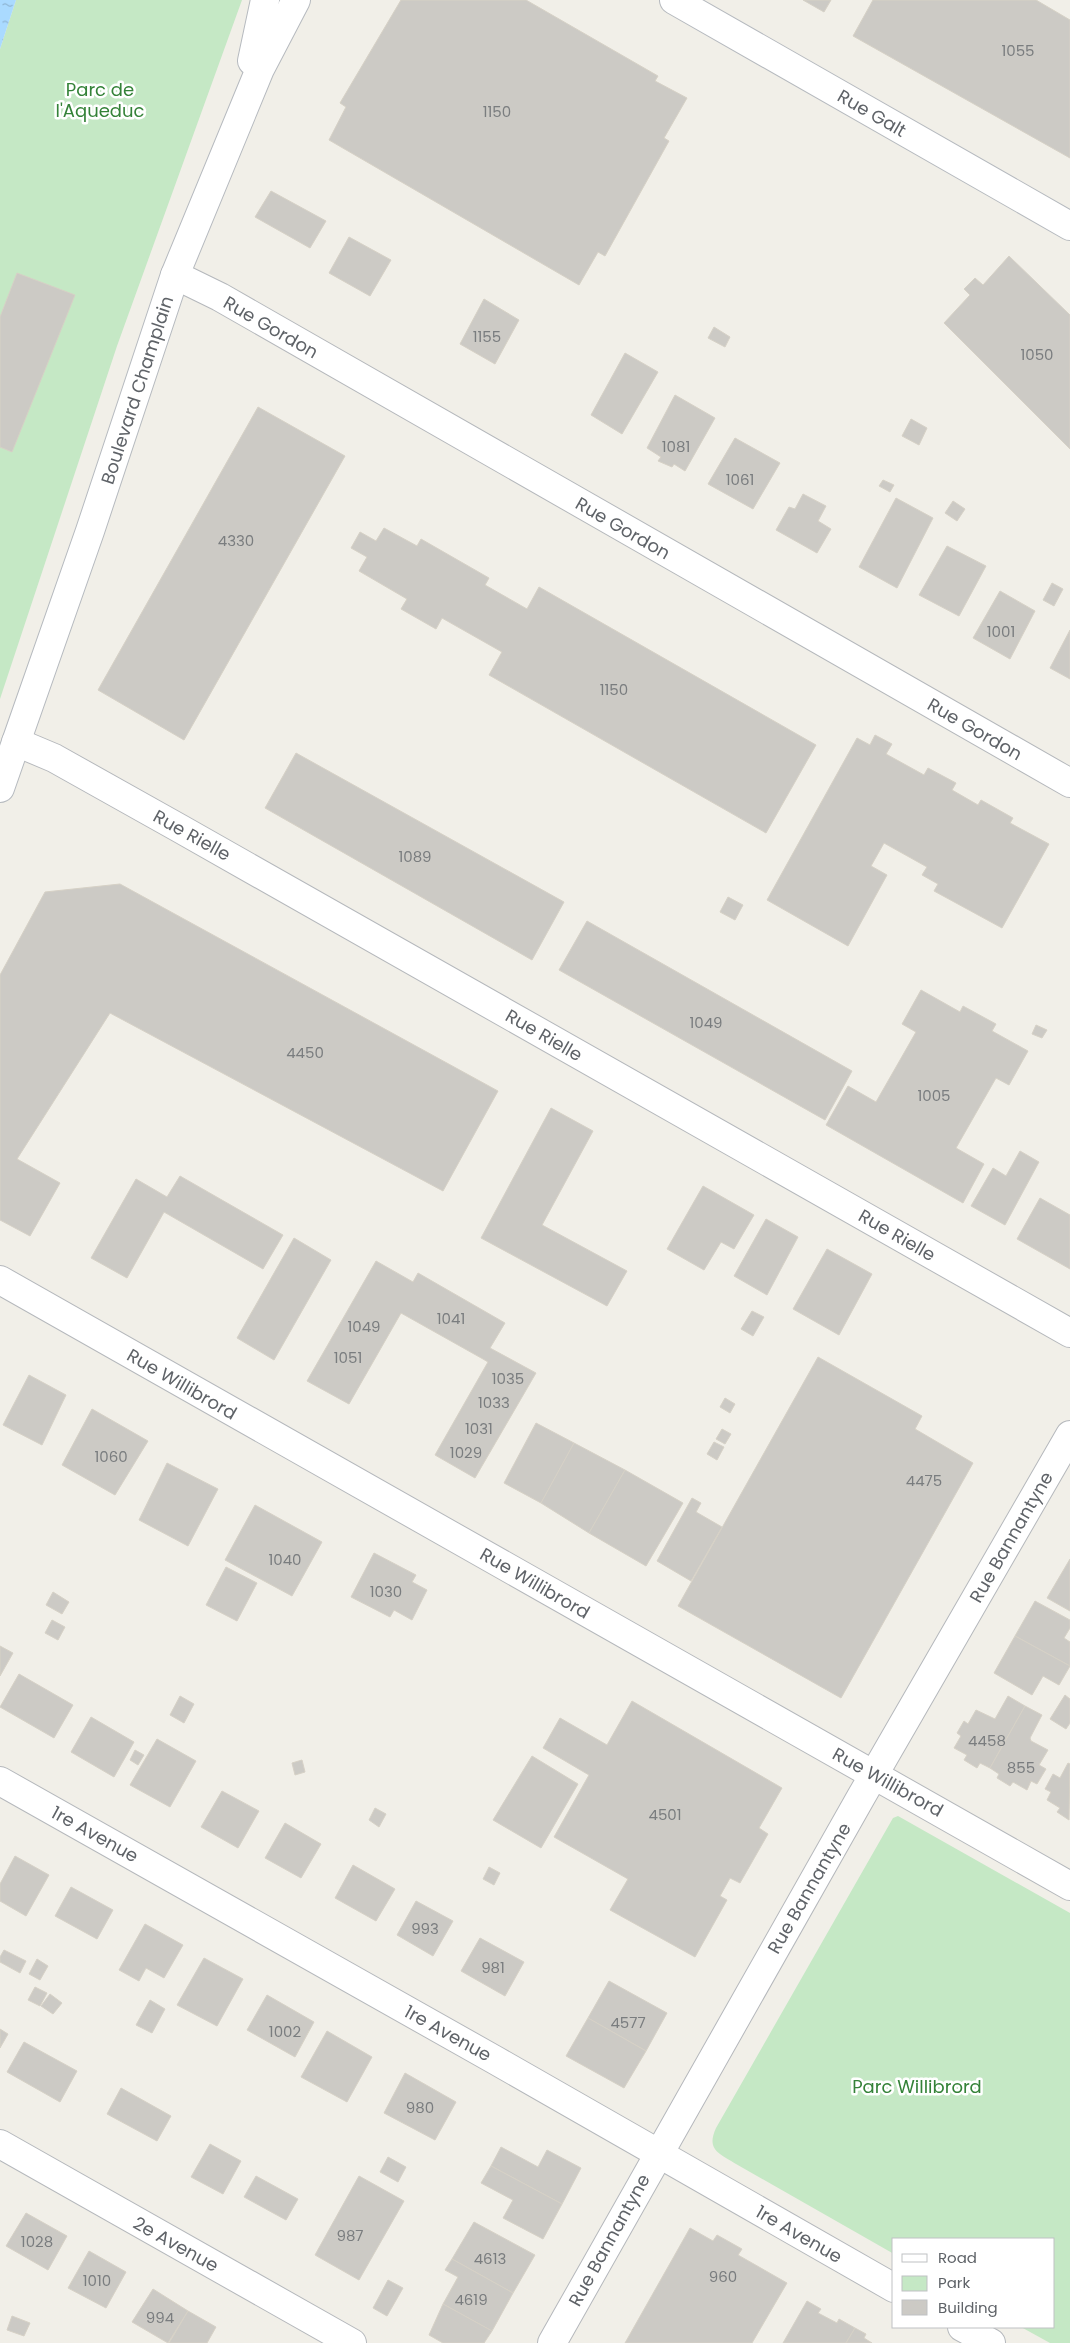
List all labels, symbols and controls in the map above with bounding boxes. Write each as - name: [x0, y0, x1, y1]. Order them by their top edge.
- house number: 1055: [1001, 40, 1035, 61]
- park label: Parc de l'Aqueduc: [56, 77, 145, 123]
- street label: Rue Galt: [833, 83, 911, 143]
- house number: 1150: [483, 101, 511, 122]
- street label: Rue Gordon: [219, 290, 323, 364]
- street label: Boulevard Champlain: [95, 293, 179, 487]
- house number: 1155: [473, 326, 501, 347]
- house number: 1050: [1020, 344, 1054, 365]
- house number: 1081: [662, 436, 690, 457]
- house number: 1061: [726, 469, 754, 490]
- street label: Rue Gordon: [571, 491, 675, 565]
- house number: 4330: [218, 530, 254, 551]
- house number: 1001: [987, 621, 1015, 642]
- house number: 1150: [600, 679, 628, 700]
- street label: Rue Gordon: [923, 692, 1027, 766]
- street label: Rue Rielle: [149, 803, 235, 867]
- house number: 1089: [398, 846, 432, 867]
- street label: Rue Rielle: [501, 1003, 587, 1067]
- house number: 1049: [689, 1012, 723, 1033]
- house number: 4450: [286, 1042, 324, 1063]
- house number: 1005: [917, 1085, 951, 1106]
- street label: Rue Rielle: [854, 1203, 940, 1267]
- house number: 1041: [437, 1308, 465, 1329]
- house number: 1049: [347, 1316, 381, 1337]
- street label: Rue Willibrord: [122, 1342, 242, 1426]
- house number: 1051: [334, 1347, 362, 1368]
- house number: 1035: [492, 1368, 524, 1389]
- house number: 1033: [478, 1392, 510, 1413]
- house number: 1031: [465, 1418, 493, 1439]
- house number: 1029: [450, 1442, 482, 1463]
- house number: 1060: [94, 1446, 128, 1467]
- street label: Rue Bannantyne: [963, 1467, 1059, 1607]
- house number: 4475: [906, 1470, 942, 1491]
- street label: Rue Willibrord: [475, 1541, 595, 1625]
- house number: 1040: [268, 1549, 302, 1570]
- house number: 1030: [370, 1581, 402, 1602]
- house number: 4458: [968, 1730, 1006, 1751]
- street label: Rue Willibrord: [828, 1741, 948, 1823]
- house number: 855: [1007, 1757, 1035, 1778]
- street label: 1re Avenue: [47, 1800, 143, 1868]
- house number: 4501: [648, 1804, 682, 1825]
- street label: Rue Bannantyne: [761, 1818, 857, 1958]
- house number: 993: [411, 1918, 439, 1939]
- house number: 981: [481, 1957, 505, 1978]
- street label: 1re Avenue: [400, 1999, 496, 2067]
- house number: 4577: [610, 2012, 646, 2033]
- house number: 1002: [269, 2021, 301, 2042]
- park label: Parc Willibrord: [852, 2074, 982, 2099]
- house number: 980: [406, 2097, 434, 2118]
- street label: Rue Bannantyne: [562, 2169, 656, 2311]
- street label: 1re Avenue: [751, 2199, 847, 2269]
- street label: 2e Avenue: [129, 2210, 223, 2278]
- house number: 987: [336, 2225, 364, 2246]
- house number: 1028: [21, 2231, 53, 2252]
- legend: [892, 2238, 1055, 2328]
- text: Road: [938, 2247, 977, 2268]
- house number: 4613: [474, 2248, 506, 2269]
- house number: 960: [709, 2266, 737, 2287]
- house number: 1010: [83, 2270, 111, 2291]
- text: Park: [938, 2272, 970, 2293]
- house number: 4619: [454, 2289, 488, 2310]
- text: Building: [938, 2297, 998, 2318]
- house number: 994: [146, 2307, 174, 2328]

